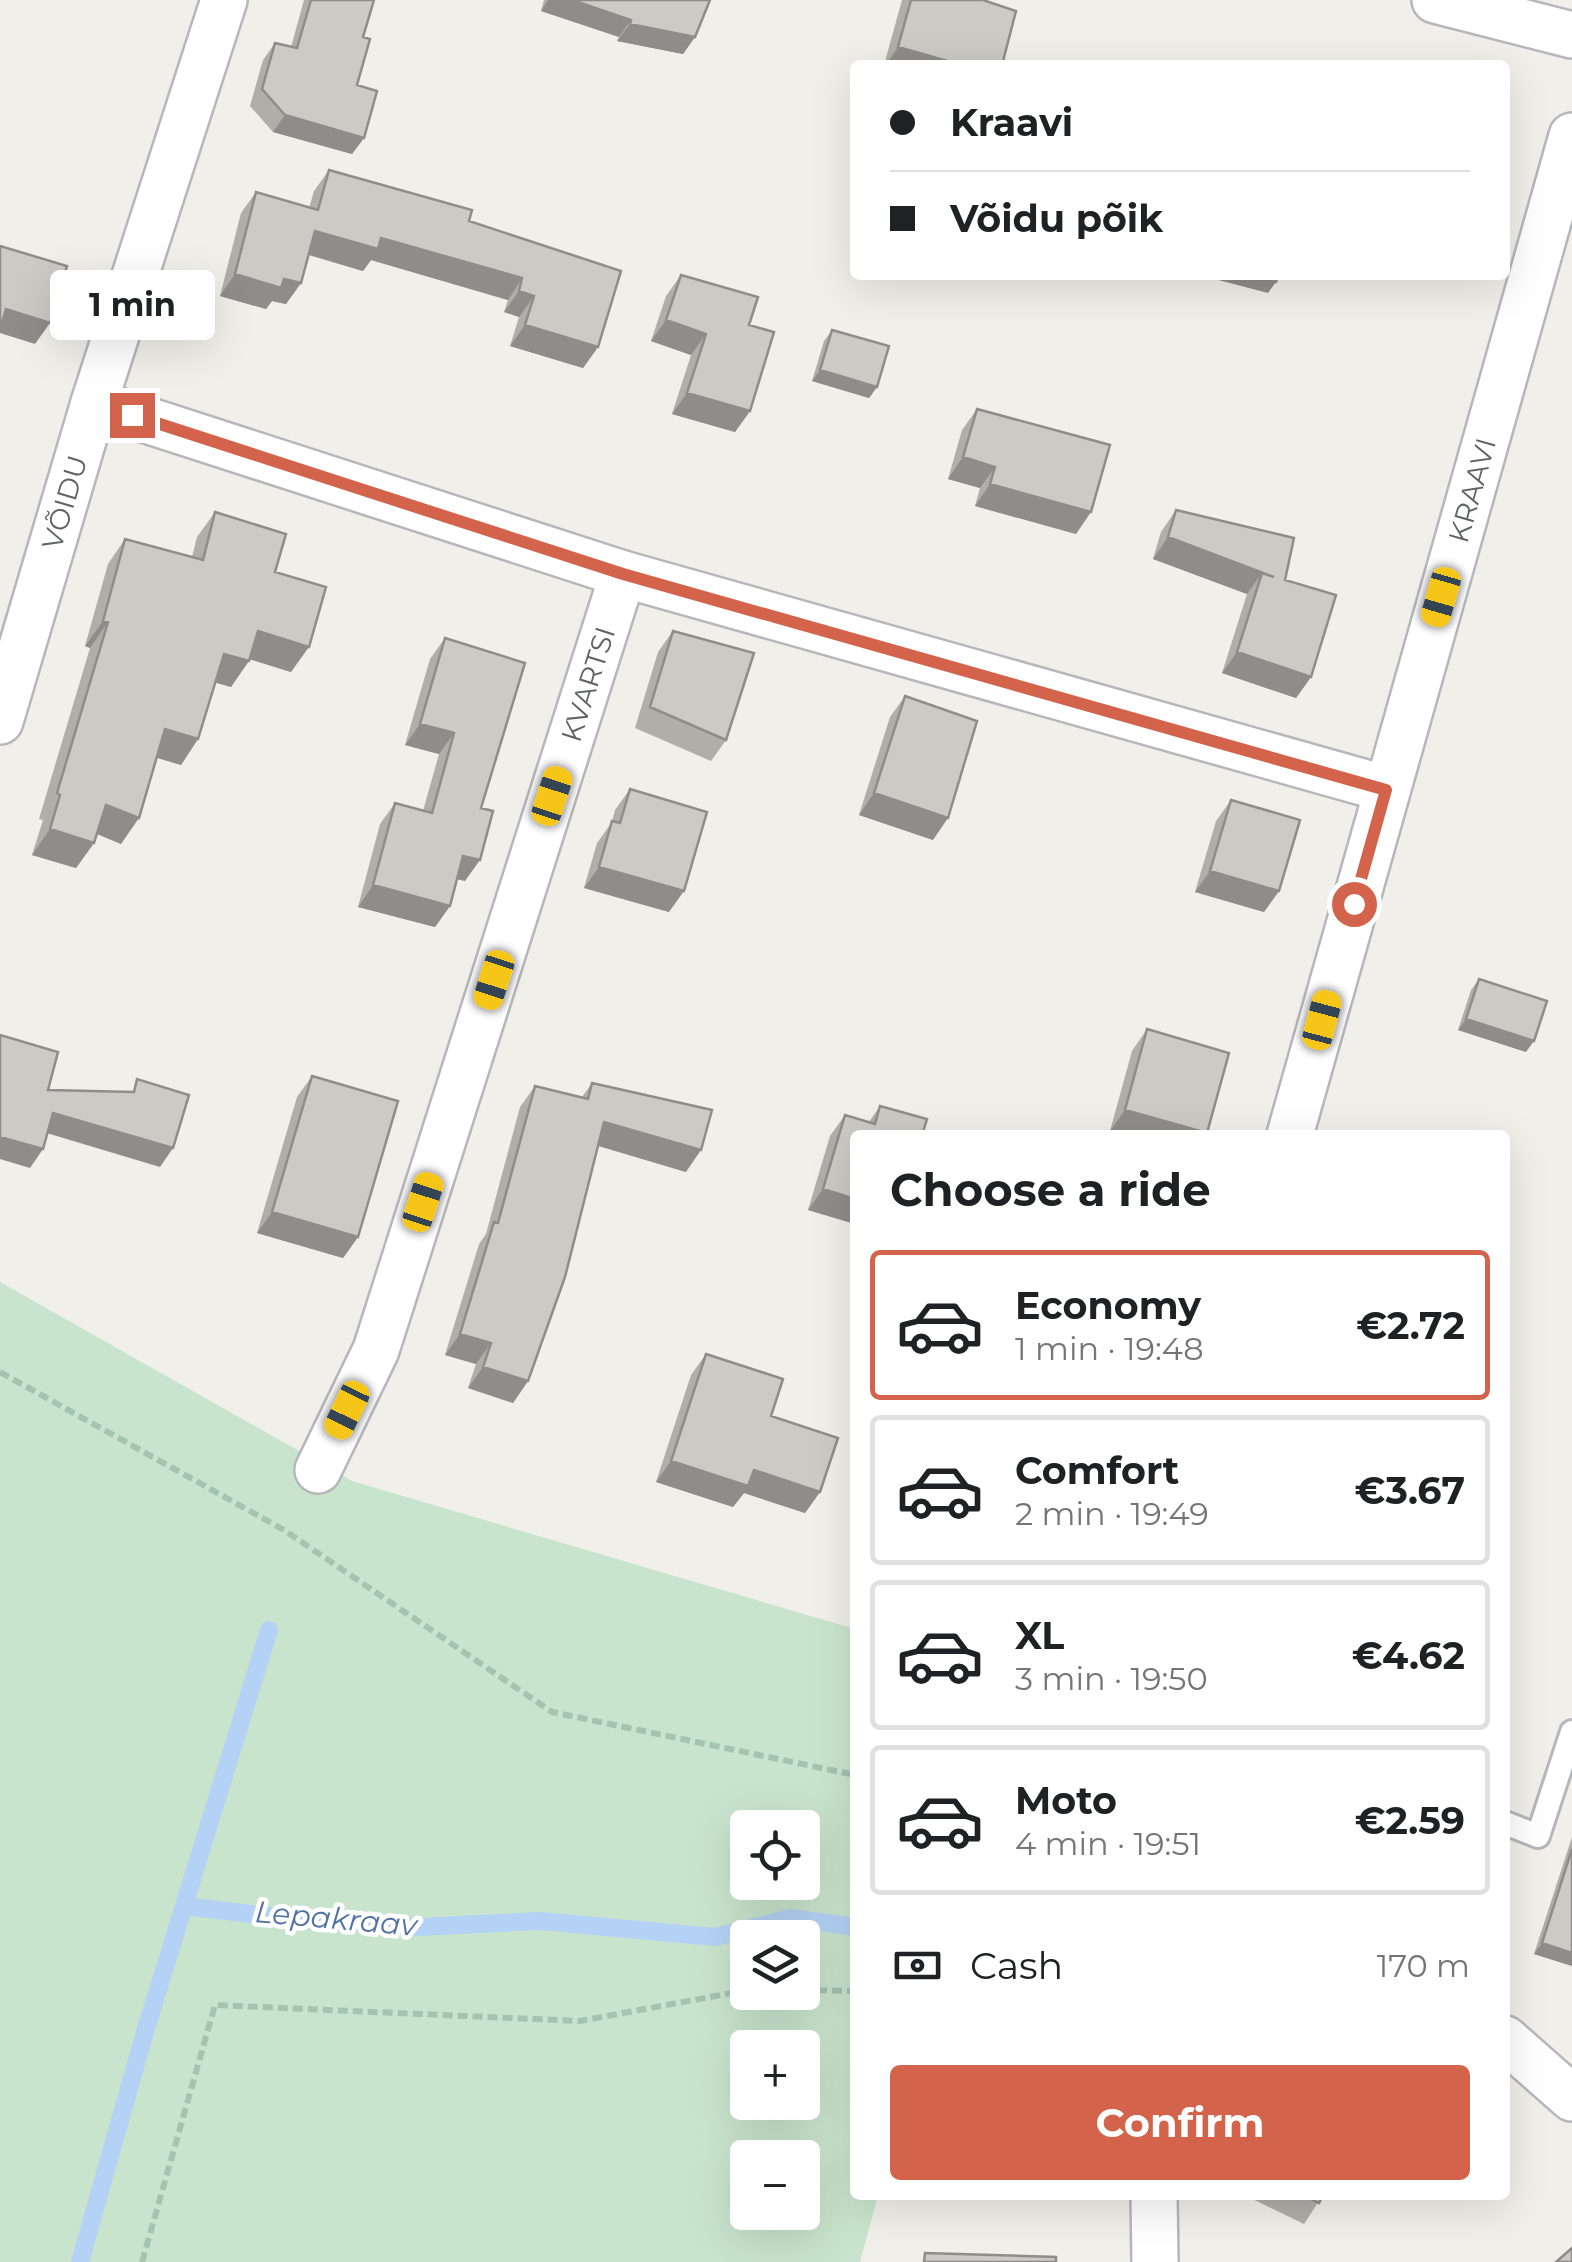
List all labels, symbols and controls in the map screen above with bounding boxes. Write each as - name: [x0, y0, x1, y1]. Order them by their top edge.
- text: Kraavi: [950, 99, 1073, 146]
- text: Võidu põik: [950, 195, 1163, 242]
- callout: 1 min: [49, 270, 214, 340]
- text: 1 min: [89, 285, 176, 324]
- route end: [110, 393, 155, 438]
- street label: KRAAVI: [1441, 434, 1503, 546]
- street label: VÕIDU: [35, 451, 95, 553]
- car: [1418, 564, 1464, 630]
- street label: KVARTSI: [554, 622, 622, 746]
- car: [528, 763, 576, 829]
- route start: [1332, 882, 1377, 927]
- car: [470, 947, 518, 1013]
- car: [1300, 987, 1344, 1053]
- text: Choose a ride: [890, 1162, 1211, 1217]
- car: [399, 1169, 447, 1235]
- icon: car: [895, 1280, 985, 1370]
- text: Economy: [1015, 1282, 1201, 1329]
- text: €2.72: [1356, 1302, 1465, 1349]
- text: 1 min · 19:48: [1015, 1329, 1204, 1368]
- car: [320, 1376, 374, 1444]
- icon: car: [895, 1445, 985, 1535]
- text: Comfort: [1015, 1447, 1179, 1494]
- text: €3.67: [1355, 1467, 1465, 1514]
- text: 2 min · 19:49: [1015, 1494, 1209, 1533]
- icon: car: [895, 1610, 985, 1700]
- text: XL: [1015, 1612, 1064, 1659]
- text: €4.62: [1352, 1632, 1465, 1679]
- text: 3 min · 19:50: [1015, 1659, 1208, 1698]
- icon: car: [895, 1775, 985, 1865]
- text: Moto: [1015, 1777, 1117, 1824]
- text: €2.59: [1355, 1797, 1465, 1844]
- map controls: [730, 1810, 820, 2230]
- button: locate: [730, 1810, 820, 1900]
- text: 4 min · 19:51: [1015, 1824, 1201, 1863]
- water label: Lepakraav: [254, 1893, 420, 1944]
- button: layers: [730, 1920, 820, 2010]
- icon: cash: [890, 1938, 945, 1993]
- text: Cash: [970, 1942, 1063, 1989]
- text: 170 m: [1377, 1946, 1470, 1985]
- button: +: [730, 2030, 820, 2120]
- button: Confirm: [890, 2065, 1470, 2180]
- button: −: [730, 2140, 820, 2230]

